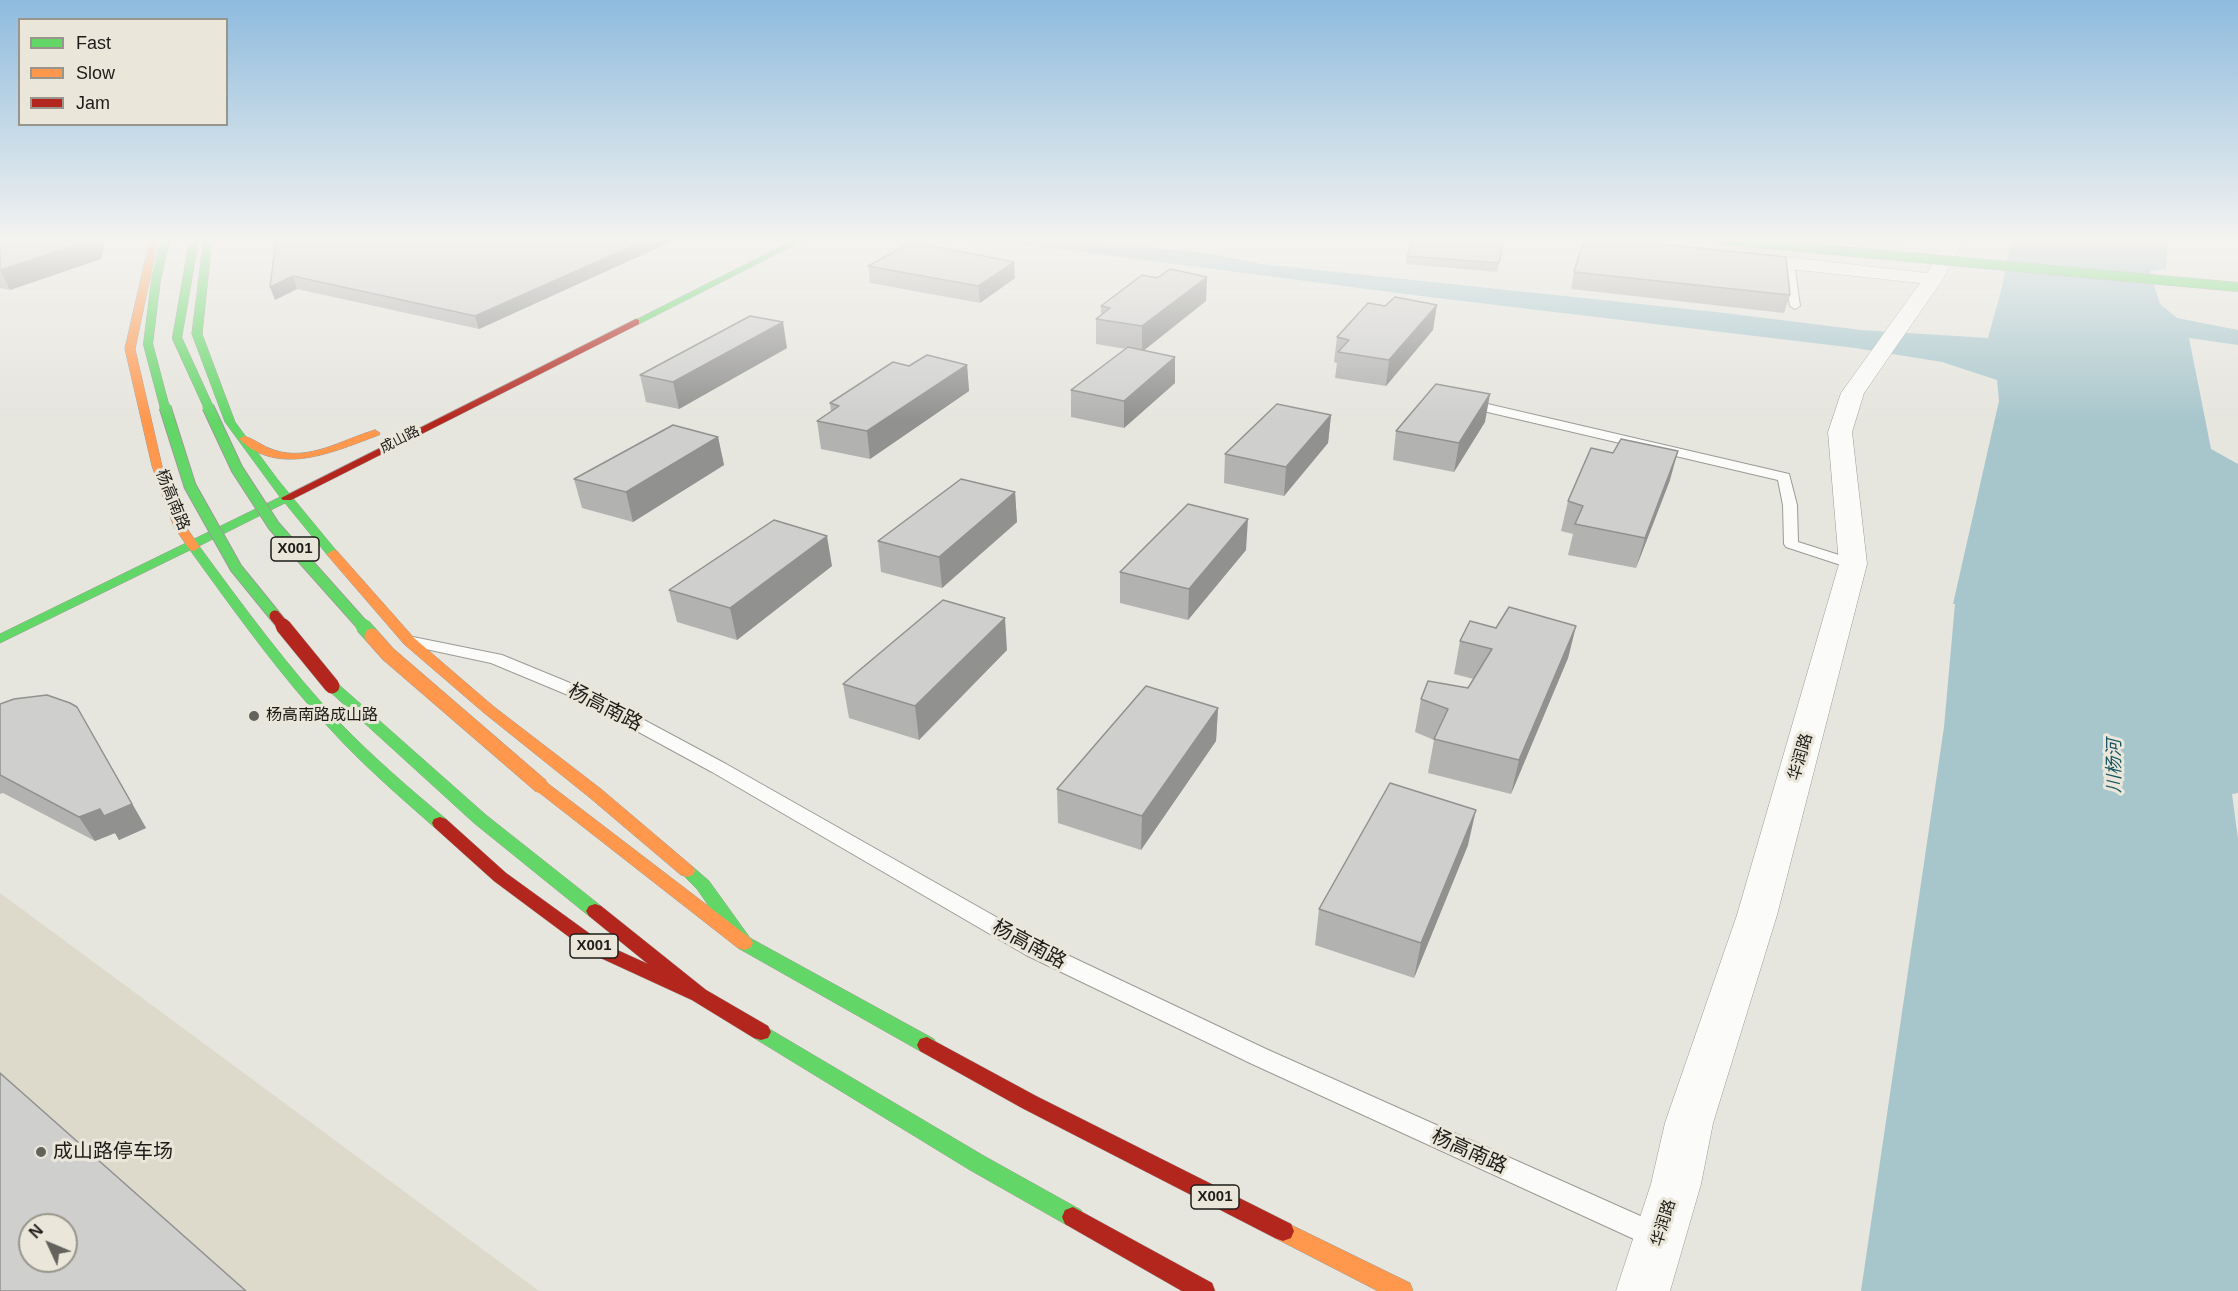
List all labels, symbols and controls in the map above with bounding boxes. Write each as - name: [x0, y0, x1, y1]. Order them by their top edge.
- legend: [18, 18, 228, 126]
- text: Fast: [76, 33, 111, 53]
- text: Slow: [76, 63, 115, 83]
- text: Jam: [76, 93, 110, 113]
- street label: 成山路: [377, 423, 423, 457]
- street label: 杨高南路: [151, 467, 193, 533]
- road number: X001: [271, 537, 319, 561]
- street label: 杨高南路: [564, 679, 646, 737]
- place label: 杨高南路成山路: [266, 706, 378, 726]
- marker: 杨高南路成山路: [247, 709, 261, 723]
- street label: 华润路: [1785, 731, 1817, 783]
- water label: 川杨河: [2104, 739, 2126, 793]
- street label: 杨高南路: [988, 916, 1070, 974]
- road number: X001: [570, 934, 618, 958]
- street label: 杨高南路: [1428, 1125, 1510, 1179]
- place label: 成山路停车场: [53, 1140, 173, 1164]
- marker: 成山路停车场: [34, 1145, 48, 1159]
- road number: X001: [1191, 1185, 1239, 1209]
- street label: 华润路: [1648, 1197, 1680, 1249]
- north arrow: [18, 1213, 78, 1273]
- text: N: [26, 1221, 46, 1242]

